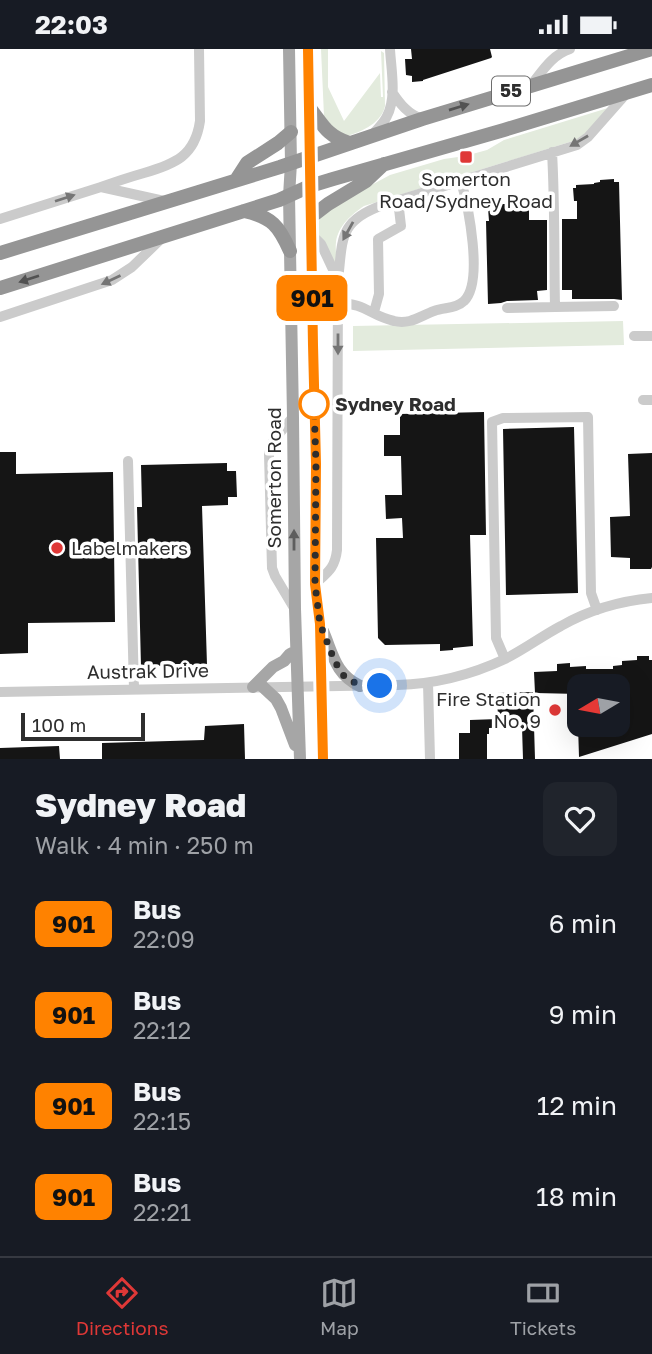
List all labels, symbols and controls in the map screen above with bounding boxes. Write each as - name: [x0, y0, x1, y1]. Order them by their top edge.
- text: 22:03: [35, 9, 108, 40]
- road number: 55: [492, 77, 530, 105]
- one-way arrow: [449, 102, 470, 112]
- one-way arrow: [569, 135, 588, 147]
- marker: Somerton Road/Sydney Road: [458, 149, 474, 165]
- place label: Somerton Road/Sydney Road: [379, 167, 553, 212]
- one-way arrow: [55, 192, 76, 203]
- one-way arrow: [342, 222, 354, 241]
- one-way arrow: [101, 274, 121, 285]
- one-way arrow: [18, 275, 39, 285]
- line badge: 901: [272, 275, 352, 321]
- text: 901: [290, 283, 334, 312]
- one-way arrow: [332, 333, 344, 355]
- marker: Sydney Road: [299, 389, 329, 419]
- place label: Sydney Road: [335, 392, 456, 415]
- street label: Somerton Road: [262, 407, 285, 549]
- one-way arrow: [288, 529, 300, 551]
- place label: Labelmakers: [71, 536, 188, 559]
- marker: Labelmakers: [49, 540, 65, 556]
- street label: Austrak Drive: [87, 658, 209, 683]
- your location: [362, 668, 397, 703]
- north arrow: [567, 674, 630, 737]
- map controls: [567, 674, 630, 737]
- place label: Fire Station No. 9: [436, 687, 541, 732]
- marker: Fire Station No. 9: [547, 702, 563, 718]
- scale bar: [21, 710, 145, 742]
- text: 100 m: [32, 713, 86, 736]
- button: heart: [543, 782, 617, 856]
- text: Sydney Road: [35, 785, 246, 824]
- text: Walk · 4 min · 250 m: [35, 831, 254, 859]
- text: Bus: [133, 894, 181, 925]
- text: 6 min: [549, 908, 617, 939]
- text: 901: [52, 909, 95, 938]
- text: 22:09: [133, 925, 195, 953]
- text: Bus: [133, 985, 181, 1016]
- text: 9 min: [549, 999, 617, 1030]
- text: 901: [52, 1000, 95, 1029]
- text: 22:12: [133, 1016, 191, 1044]
- text: Bus: [133, 1076, 181, 1107]
- text: 12 min: [537, 1090, 617, 1121]
- text: 901: [52, 1091, 95, 1120]
- text: 22:15: [133, 1107, 191, 1135]
- text: Bus: [133, 1167, 181, 1198]
- text: 18 min: [536, 1181, 617, 1212]
- text: 901: [52, 1182, 95, 1211]
- text: 22:21: [133, 1198, 191, 1226]
- tab: Directions: [76, 1274, 169, 1339]
- tab: Map: [320, 1274, 359, 1339]
- tab: Tickets: [510, 1274, 576, 1339]

